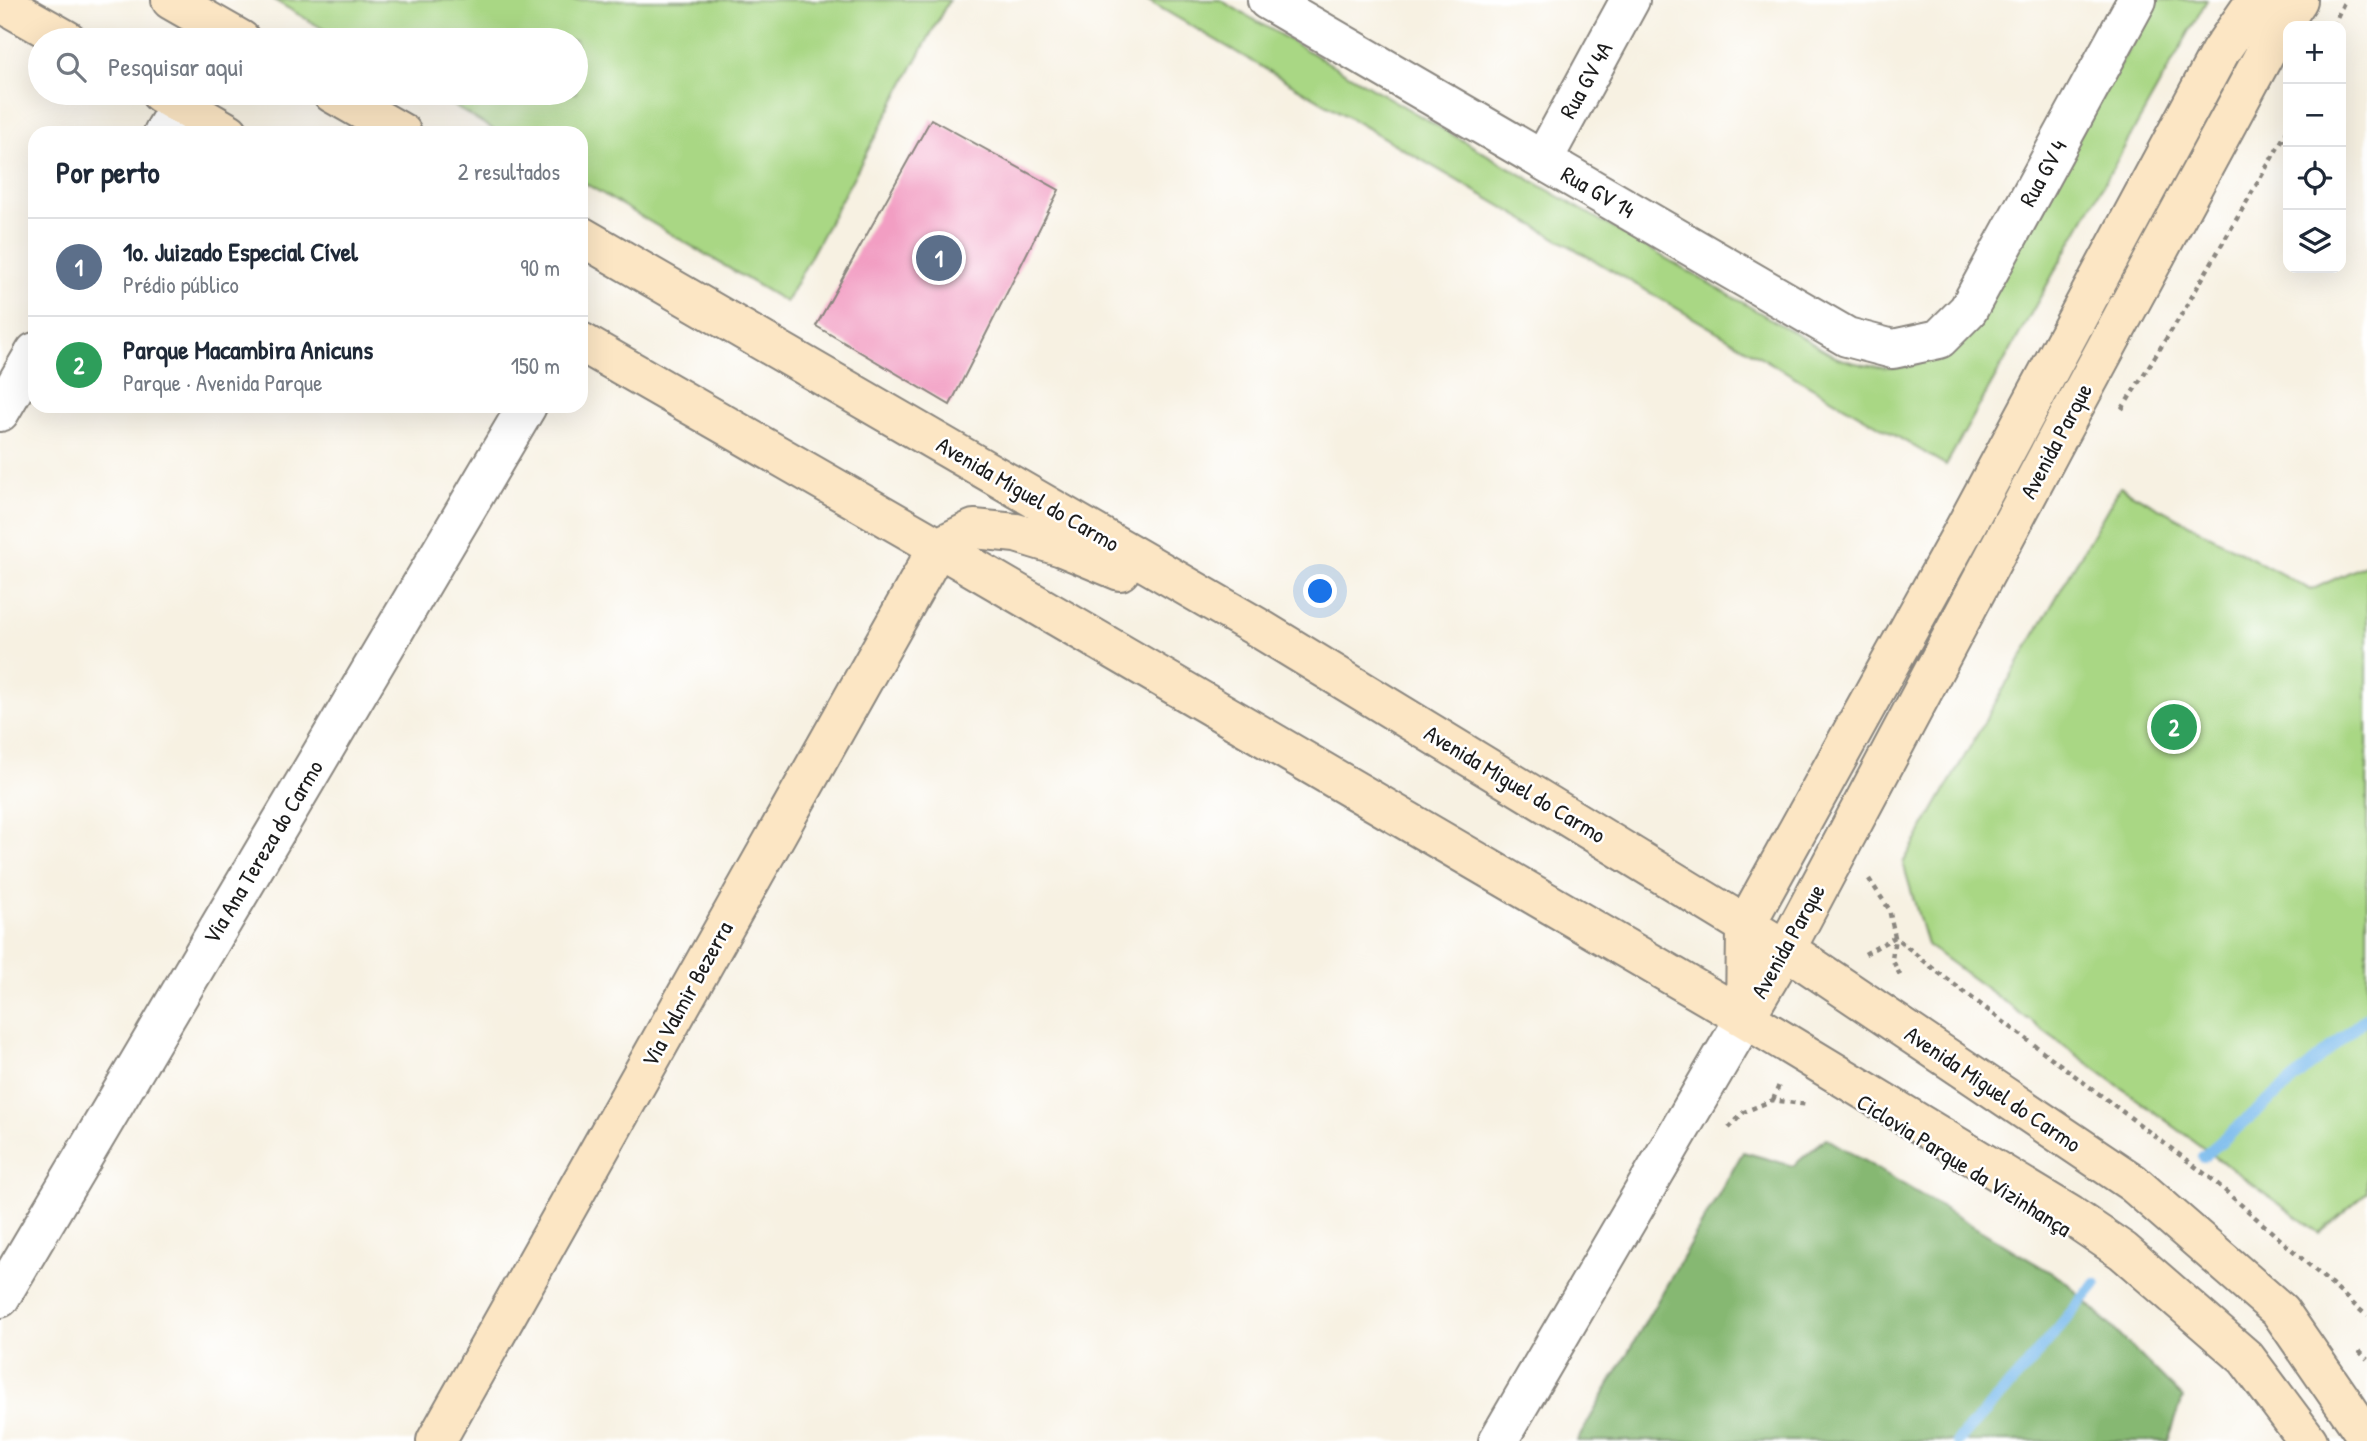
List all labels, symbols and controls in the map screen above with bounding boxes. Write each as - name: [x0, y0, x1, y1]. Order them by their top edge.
- map controls: [2283, 21, 2346, 273]
- button: +: [2283, 21, 2346, 84]
- search box: [28, 28, 588, 105]
- street label: Rua GV 4A: [1552, 36, 1619, 124]
- icon: search: [52, 48, 90, 86]
- text: Pesquisar aqui: [108, 49, 244, 84]
- button: −: [2283, 84, 2346, 147]
- street label: Rua GV 4: [2012, 134, 2074, 212]
- button: locate: [2283, 147, 2346, 210]
- text: Por perto: [56, 152, 160, 192]
- text: 2 resultados: [458, 156, 560, 187]
- street label: Rua GV 14: [1556, 158, 1641, 225]
- button: layers: [2283, 210, 2346, 273]
- pin: 1: [916, 232, 962, 284]
- text: 1o. Juizado Especial Cível: [123, 234, 358, 269]
- text: 1: [75, 252, 83, 283]
- text: 90 m: [520, 252, 560, 283]
- text: Prédio público: [123, 269, 239, 300]
- text: Parque Macambira Anicuns: [123, 332, 373, 367]
- text: 2: [74, 350, 84, 381]
- text: 150 m: [511, 350, 560, 381]
- text: Parque · Avenida Parque: [123, 367, 322, 398]
- street label: Avenida Parque: [2012, 378, 2099, 504]
- street label: Avenida Miguel do Carmo: [931, 429, 1125, 559]
- your location: [1303, 574, 1337, 608]
- pin: 2: [2151, 701, 2197, 753]
- street label: Avenida Miguel do Carmo: [1419, 717, 1612, 850]
- street label: Via Ana Tereza do Carmo: [195, 754, 330, 949]
- street label: Avenida Parque: [1743, 878, 1832, 1004]
- street label: Via Valmir Bezerra: [634, 915, 739, 1072]
- street label: Avenida Miguel do Carmo: [1899, 1018, 2087, 1159]
- street label: Ciclovia Parque da Vizinhança: [1851, 1086, 2078, 1243]

